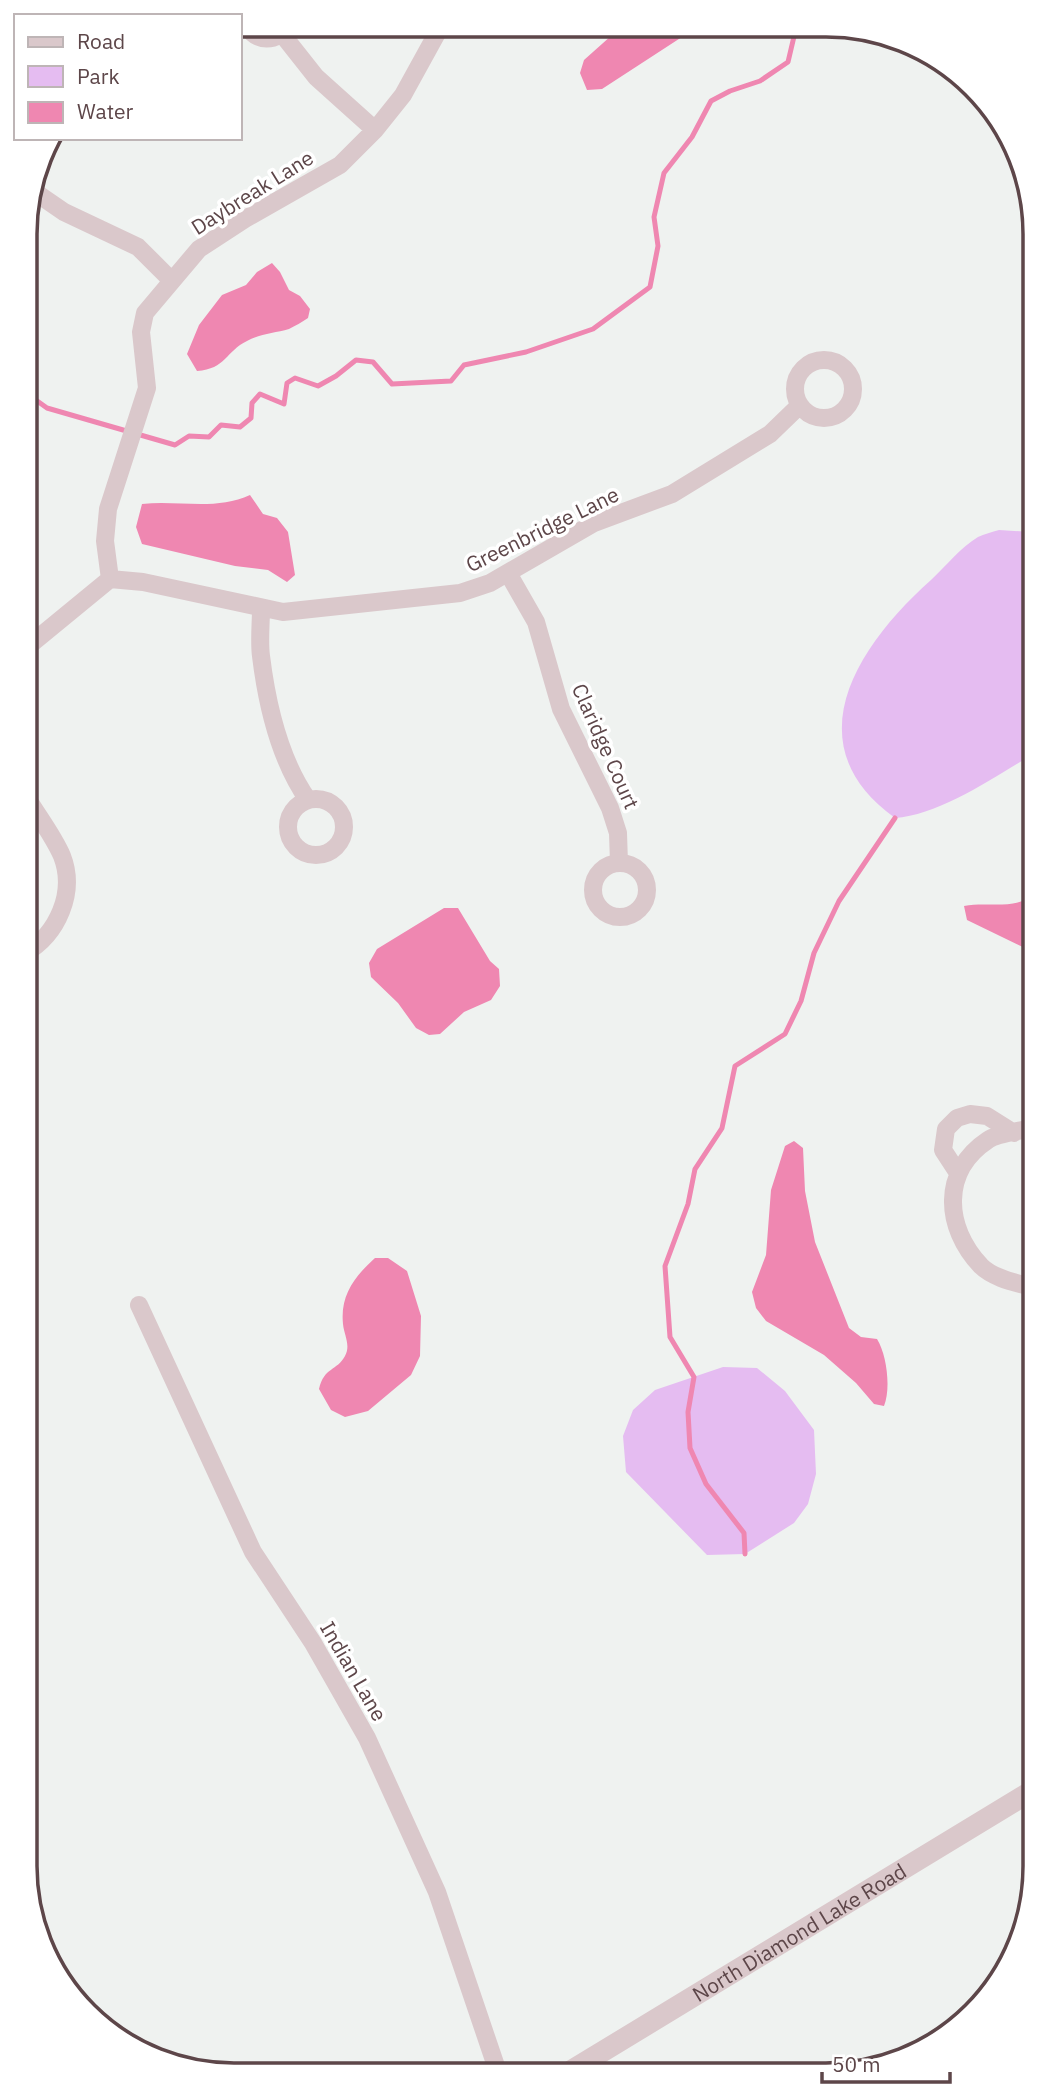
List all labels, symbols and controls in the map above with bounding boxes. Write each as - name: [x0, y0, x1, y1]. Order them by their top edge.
- legend: [14, 14, 242, 140]
- text: Road: [77, 27, 125, 55]
- text: Park: [77, 62, 120, 90]
- text: Water: [77, 97, 134, 125]
- street label: Daybreak Lane: [185, 143, 319, 241]
- street label: Greenbridge Lane: [461, 480, 623, 578]
- street label: Claridge Court: [566, 679, 646, 813]
- street label: Indian Lane: [314, 1616, 394, 1726]
- street label: North Diamond Lake Road: [687, 1857, 911, 2008]
- scale bar: [822, 2040, 950, 2084]
- text: 50 m: [832, 2050, 881, 2078]

